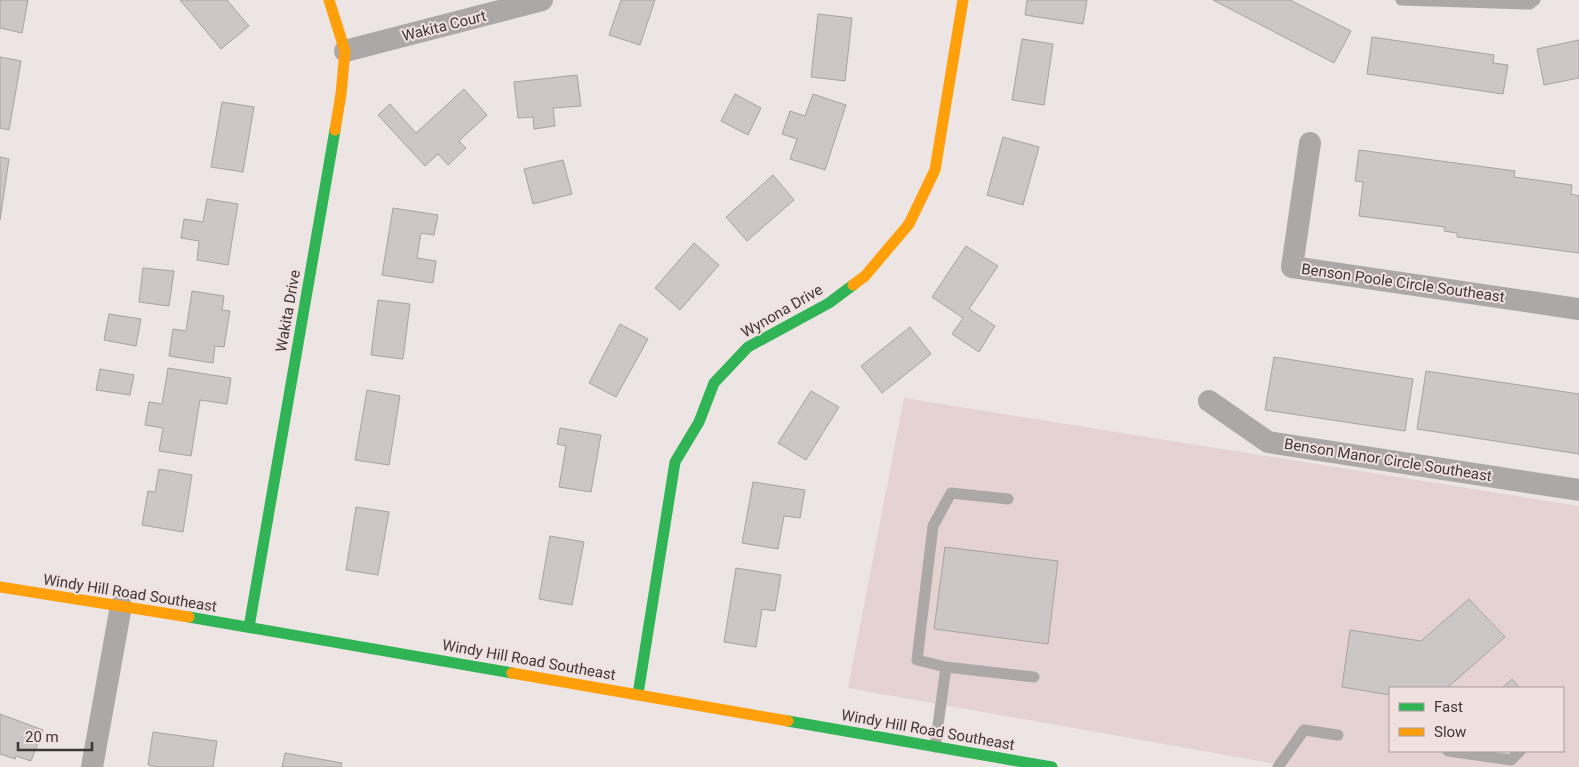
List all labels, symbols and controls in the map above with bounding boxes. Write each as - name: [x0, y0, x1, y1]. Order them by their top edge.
- street label: Wakita Court: [400, 7, 488, 45]
- street label: Benson Poole Circle Southeast: [1300, 260, 1506, 306]
- street label: Wakita Drive: [272, 269, 304, 353]
- street label: Wynona Drive: [738, 280, 826, 342]
- street label: Benson Manor Circle Southeast: [1283, 435, 1493, 485]
- street label: Windy Hill Road Southeast: [42, 570, 218, 616]
- street label: Windy Hill Road Southeast: [441, 636, 617, 684]
- legend: [1389, 687, 1564, 752]
- text: Fast: [1434, 698, 1463, 716]
- street label: Windy Hill Road Southeast: [840, 706, 1016, 754]
- scale bar: [18, 720, 91, 752]
- text: Slow: [1434, 723, 1466, 741]
- text: 20 m: [25, 728, 59, 746]

